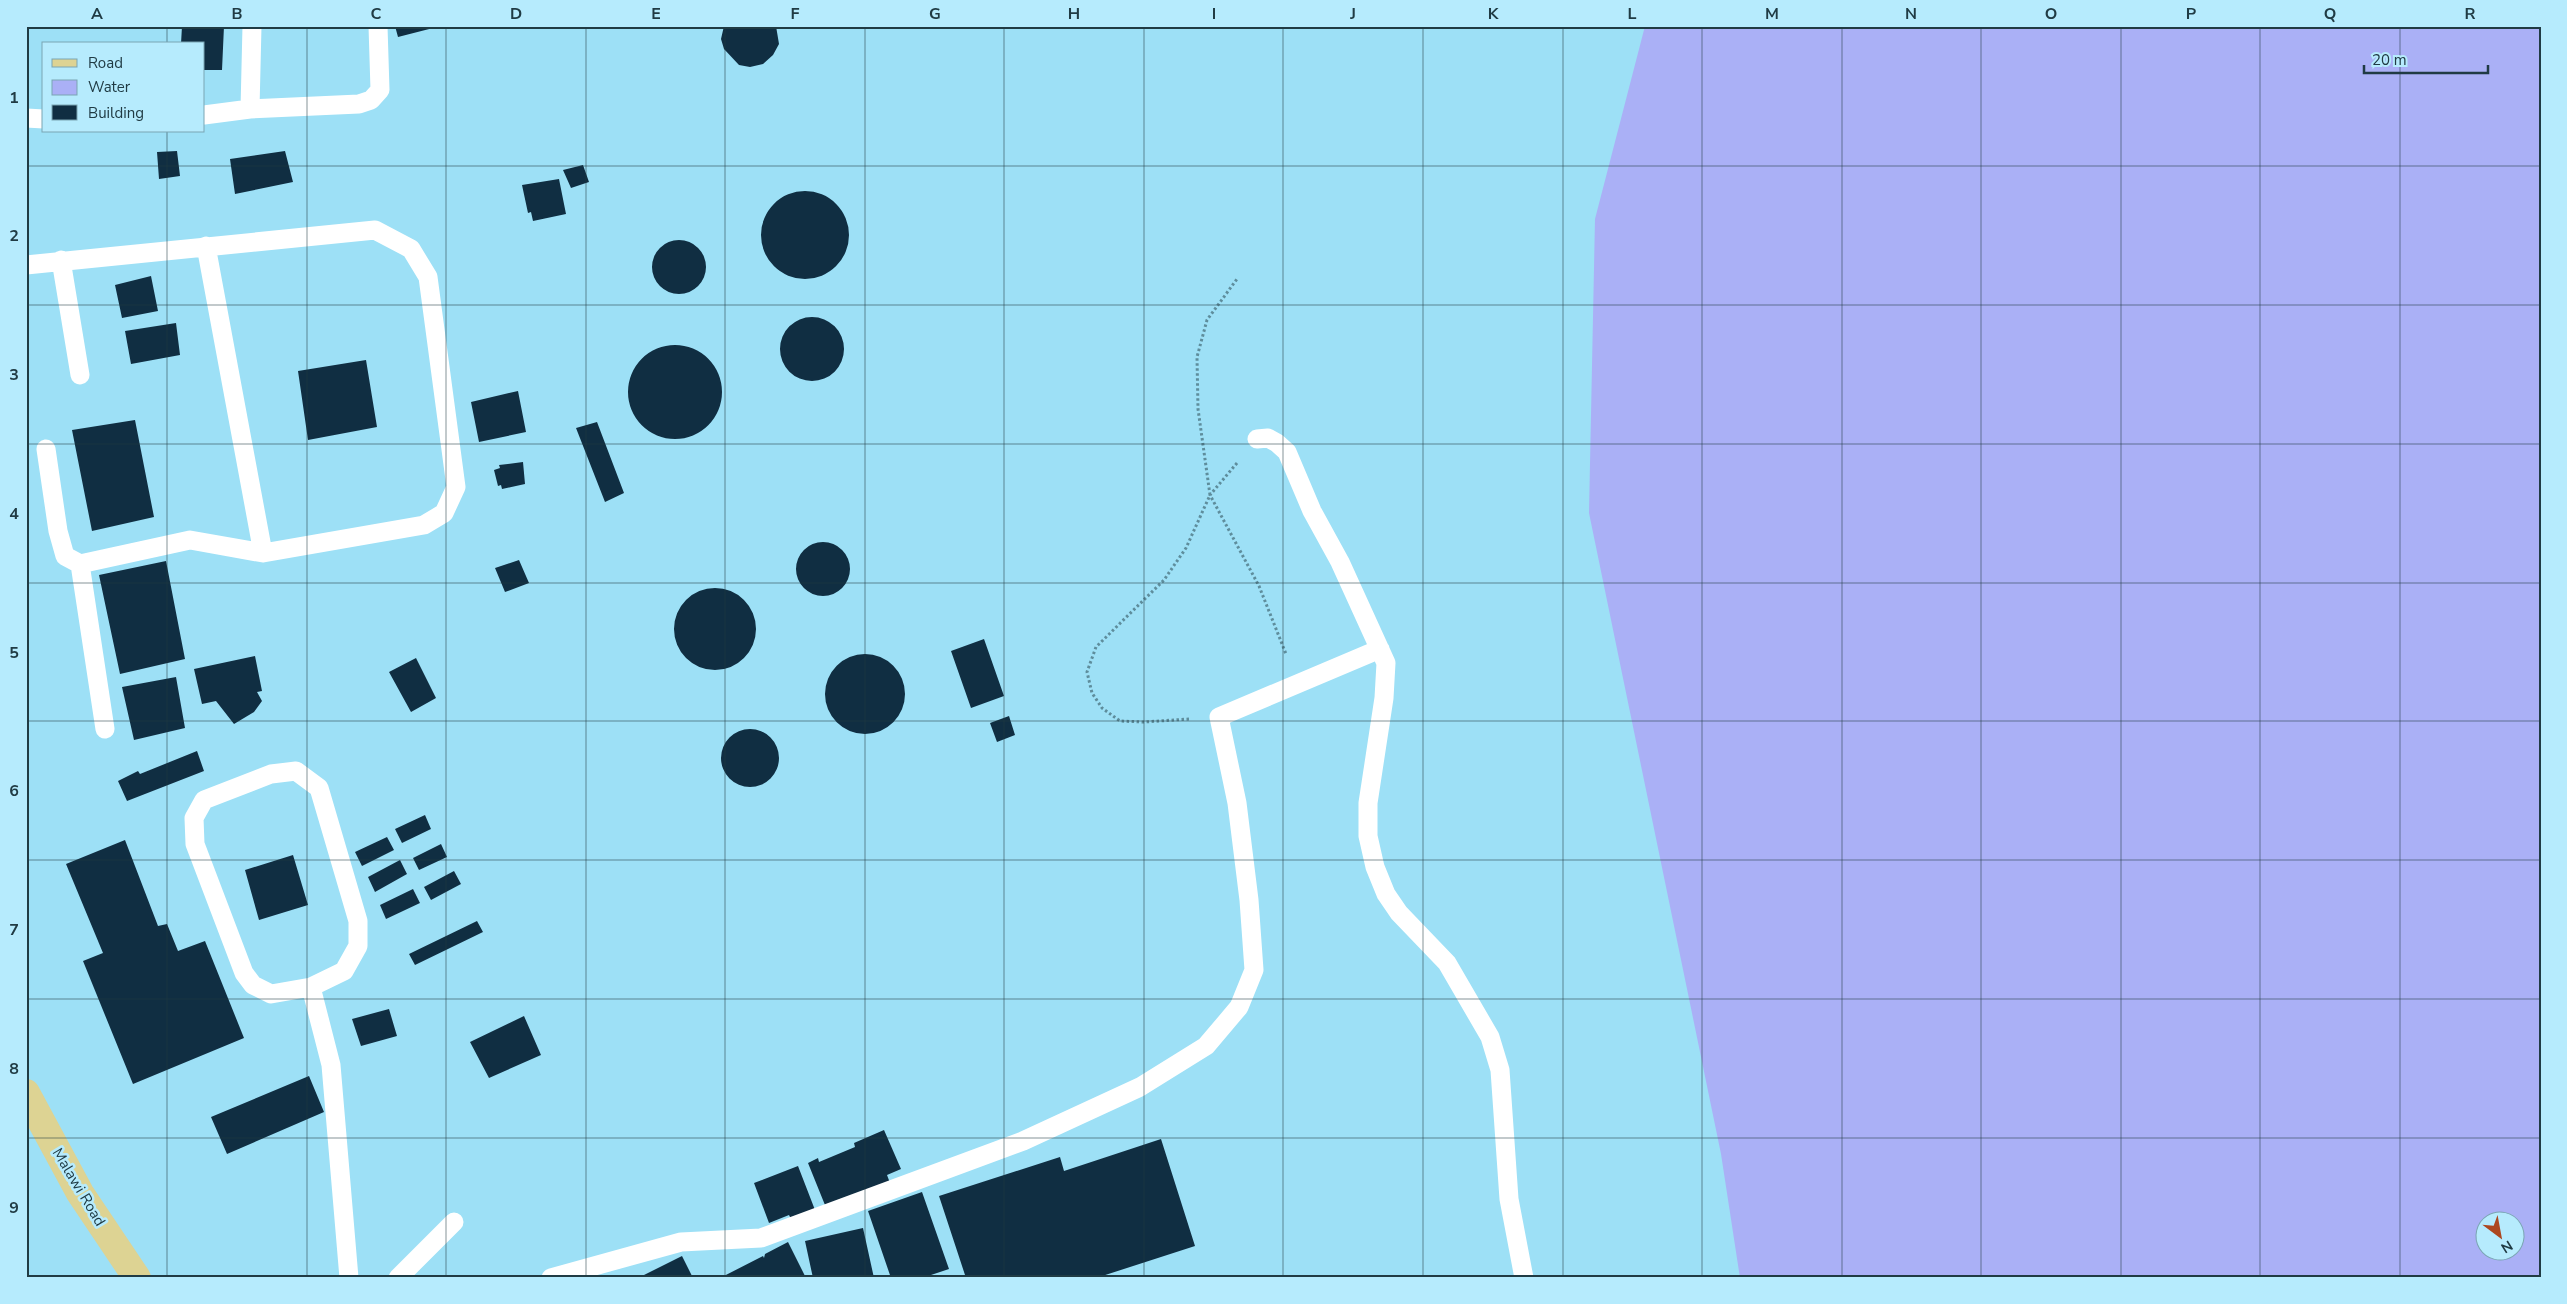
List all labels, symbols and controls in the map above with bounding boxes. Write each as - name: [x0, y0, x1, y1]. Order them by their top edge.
- text: A: [91, 3, 103, 25]
- text: B: [231, 3, 243, 25]
- text: C: [371, 3, 382, 25]
- text: D: [510, 3, 522, 25]
- text: E: [651, 3, 661, 25]
- text: F: [791, 3, 800, 25]
- text: G: [929, 3, 941, 25]
- text: H: [1068, 3, 1080, 25]
- text: I: [1212, 3, 1216, 25]
- text: J: [1349, 3, 1356, 25]
- text: K: [1488, 3, 1500, 25]
- text: L: [1628, 3, 1637, 25]
- text: M: [1765, 3, 1779, 25]
- text: N: [1905, 3, 1917, 25]
- text: O: [2045, 3, 2057, 25]
- text: P: [2186, 3, 2196, 25]
- text: Q: [2324, 3, 2336, 25]
- text: R: [2465, 3, 2476, 25]
- legend: [42, 42, 205, 132]
- scale bar: [2364, 42, 2488, 74]
- text: 20 m: [2372, 50, 2407, 70]
- text: Road: [88, 53, 123, 73]
- text: Water: [88, 77, 131, 97]
- text: 1: [9, 87, 19, 109]
- text: Building: [88, 103, 144, 123]
- text: 2: [9, 225, 19, 247]
- text: 3: [9, 364, 19, 386]
- text: 4: [9, 503, 19, 525]
- text: 5: [9, 642, 19, 664]
- text: 6: [9, 780, 19, 802]
- text: 7: [9, 919, 19, 941]
- text: 8: [9, 1058, 19, 1080]
- street label: Malawi Road: [48, 1144, 110, 1230]
- text: 9: [9, 1197, 19, 1219]
- north arrow: [2474, 1212, 2524, 1262]
- text: N: [2497, 1236, 2516, 1257]

